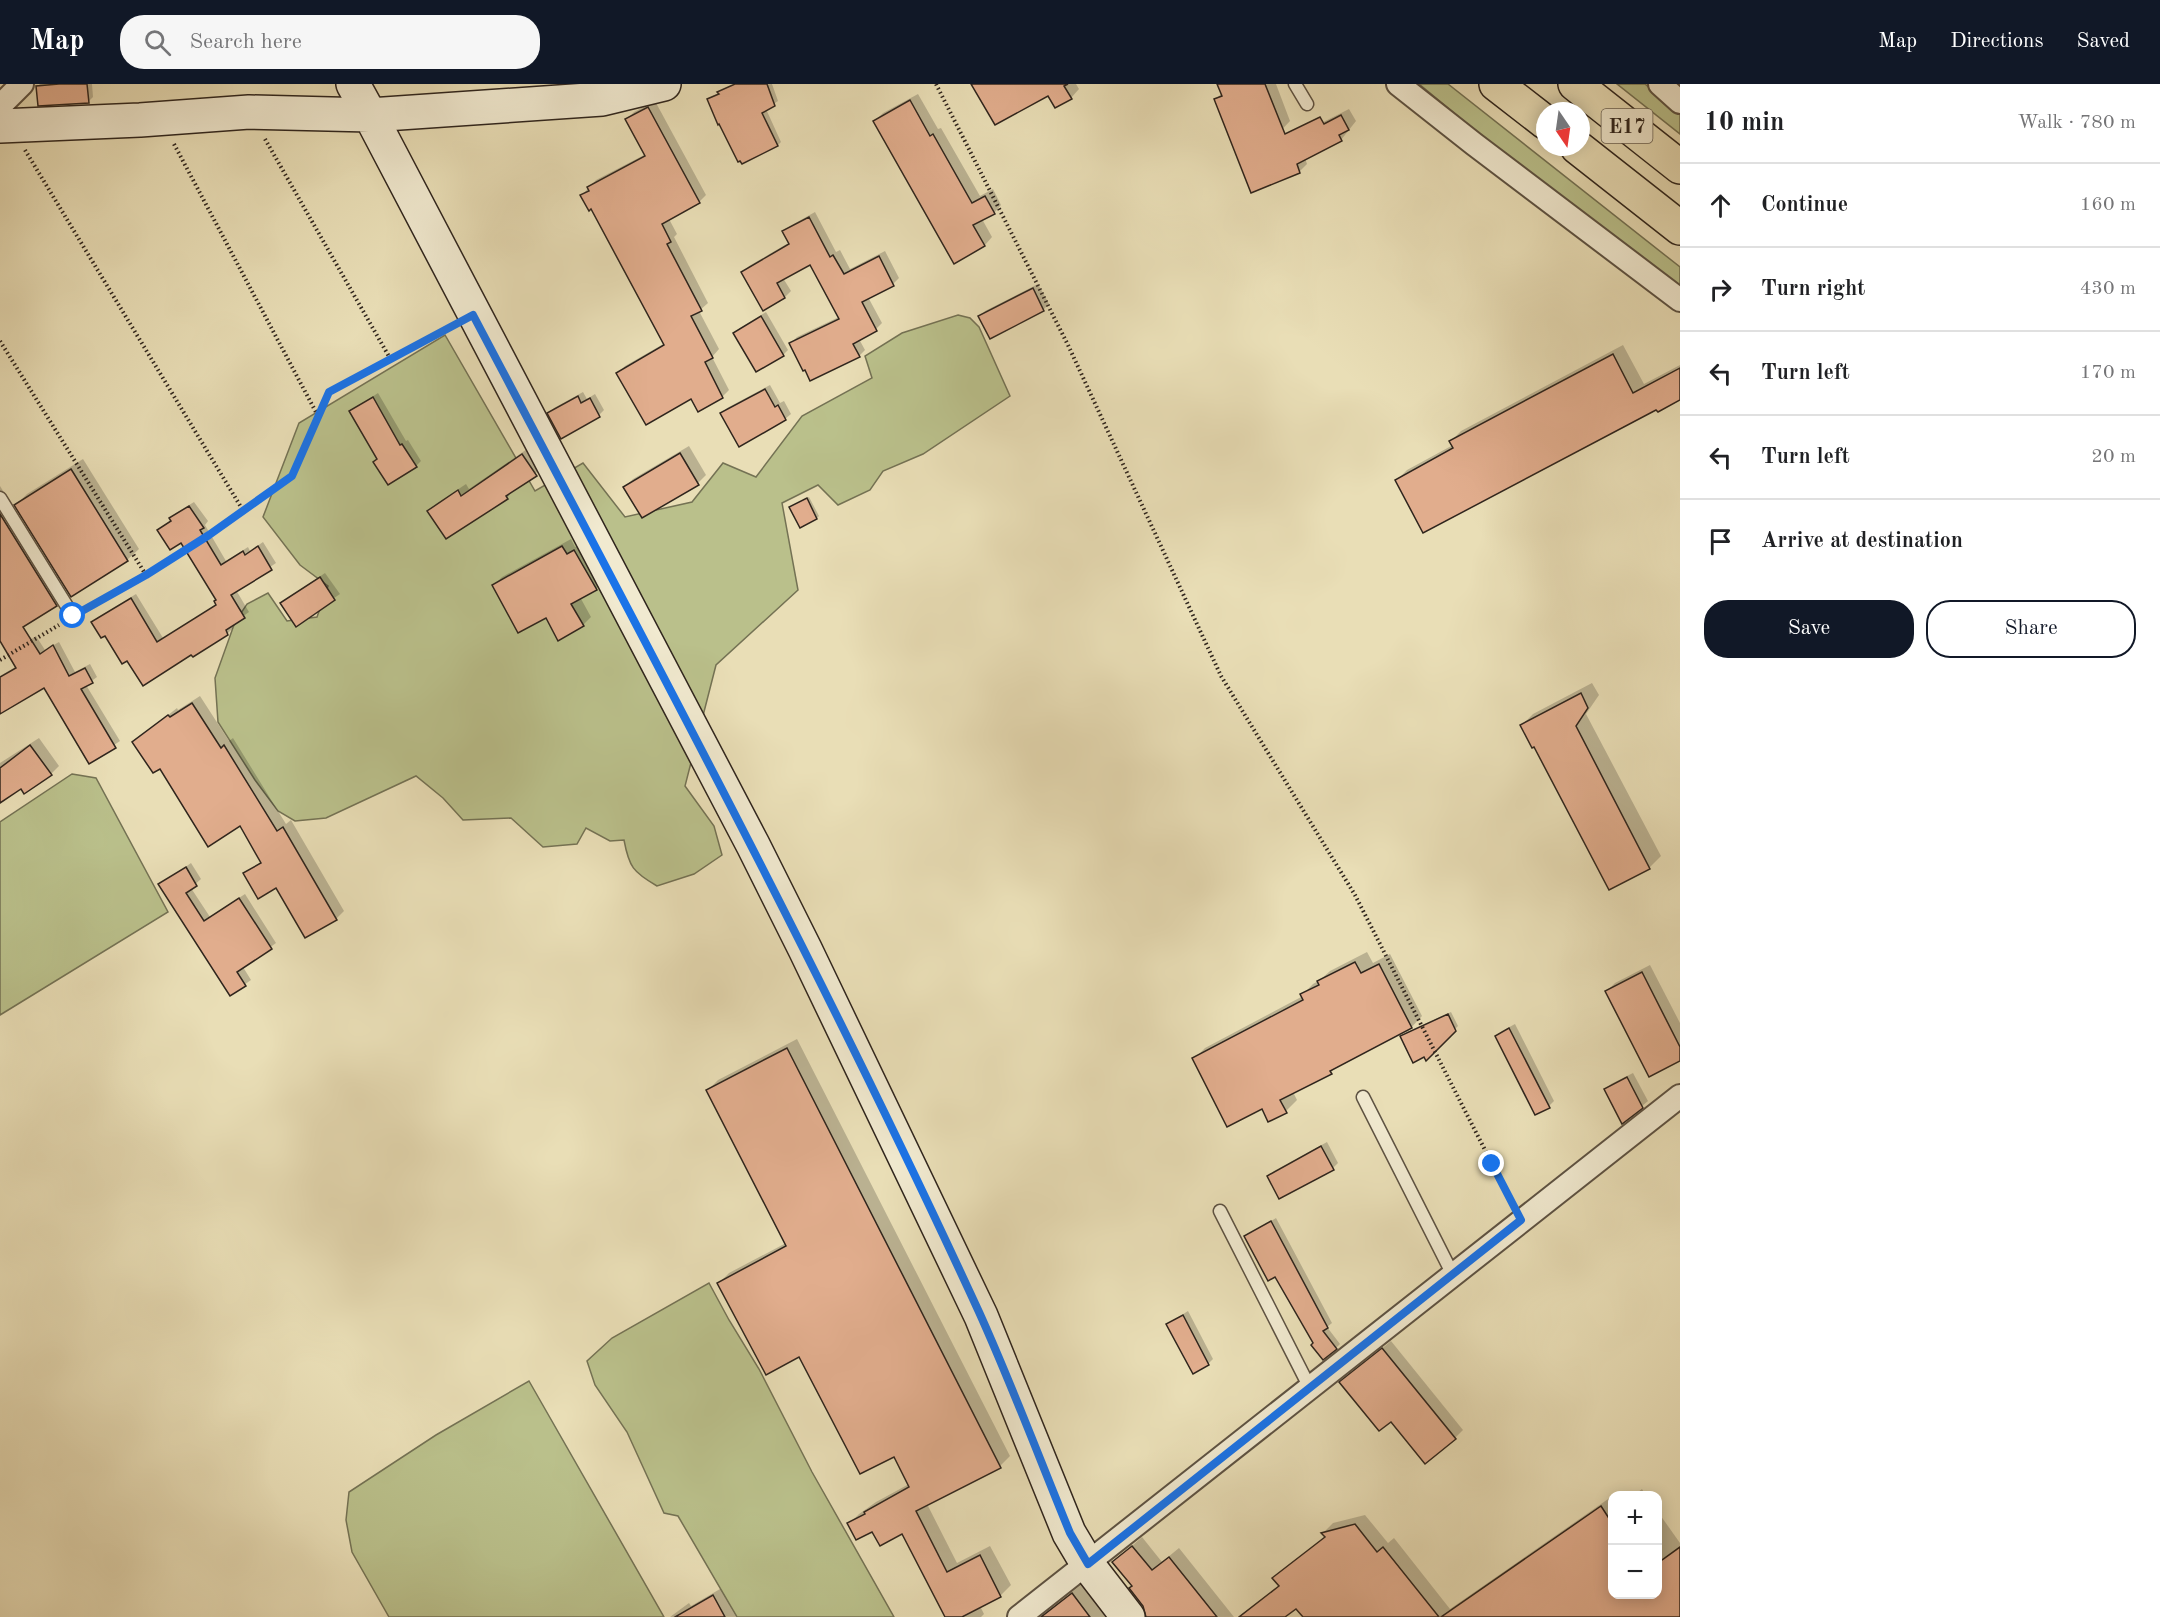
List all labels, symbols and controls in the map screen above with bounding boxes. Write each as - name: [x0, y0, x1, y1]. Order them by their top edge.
- search box: [120, 15, 540, 69]
- icon: search: [141, 26, 174, 59]
- text: Map: [30, 28, 84, 56]
- text: Search here: [189, 31, 302, 53]
- text: Map: [1878, 31, 1917, 52]
- text: Directions: [1950, 31, 2044, 52]
- text: Saved: [2077, 31, 2130, 52]
- north arrow: [1536, 102, 1590, 156]
- road number: E17: [1602, 109, 1652, 143]
- text: 10 min: [1704, 110, 1784, 136]
- text: Walk · 780 m: [2017, 113, 2136, 133]
- icon: ahead: [1704, 189, 1737, 222]
- text: Continue: [1761, 194, 1848, 216]
- text: 160 m: [2080, 195, 2136, 215]
- icon: right: [1704, 273, 1737, 306]
- text: Turn right: [1761, 278, 1865, 300]
- text: 430 m: [2080, 279, 2136, 299]
- icon: left: [1704, 357, 1737, 390]
- text: Turn left: [1761, 362, 1850, 384]
- text: 170 m: [2080, 363, 2136, 383]
- icon: left: [1704, 441, 1737, 474]
- text: Turn left: [1761, 446, 1850, 468]
- text: 20 m: [2091, 447, 2136, 467]
- icon: arrive: [1704, 525, 1737, 558]
- text: Arrive at destination: [1761, 530, 1963, 552]
- button: Save: [1704, 600, 1914, 658]
- button: Share: [1926, 600, 2136, 658]
- route start: [59, 602, 85, 628]
- route end: [1478, 1150, 1504, 1176]
- map controls: [1608, 1491, 1662, 1599]
- button: +: [1608, 1491, 1662, 1545]
- button: −: [1608, 1545, 1662, 1599]

